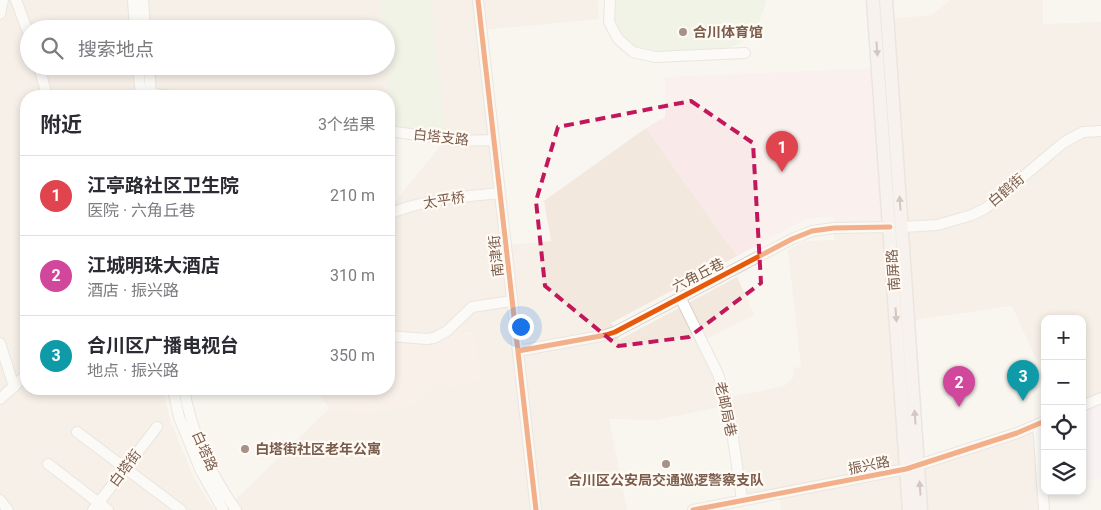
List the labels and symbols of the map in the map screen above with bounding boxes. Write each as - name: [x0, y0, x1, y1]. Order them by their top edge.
- place label: 合川体育馆: [693, 24, 763, 40]
- marker: 合川体育馆: [677, 26, 689, 38]
- one-way arrow: [873, 41, 881, 57]
- street label: 白塔支路: [412, 126, 470, 148]
- pin: 1: [766, 131, 798, 172]
- street label: 白鹤街: [985, 170, 1027, 210]
- street label: 太平桥: [422, 189, 466, 211]
- one-way arrow: [896, 194, 904, 210]
- street label: 南津街: [486, 234, 506, 278]
- street label: 南屏路: [884, 248, 902, 292]
- street label: 六角丘巷: [669, 255, 727, 295]
- one-way arrow: [892, 308, 900, 324]
- your location: [508, 314, 534, 340]
- pin: 3: [1007, 360, 1039, 401]
- pin: 2: [943, 366, 975, 407]
- street label: 老邮局巷: [712, 380, 740, 438]
- one-way arrow: [910, 409, 918, 425]
- street label: 白塔路: [189, 429, 221, 473]
- place label: 白塔街社区老年公寓: [255, 441, 381, 457]
- marker: 白塔街社区老年公寓: [239, 443, 251, 455]
- street label: 白塔街: [106, 446, 144, 490]
- street label: 振兴路: [847, 453, 891, 477]
- marker: 合川区公安局交通巡逻警察支队: [660, 458, 672, 470]
- place label: 合川区公安局交通巡逻警察支队: [568, 472, 764, 488]
- one-way arrow: [915, 480, 923, 496]

